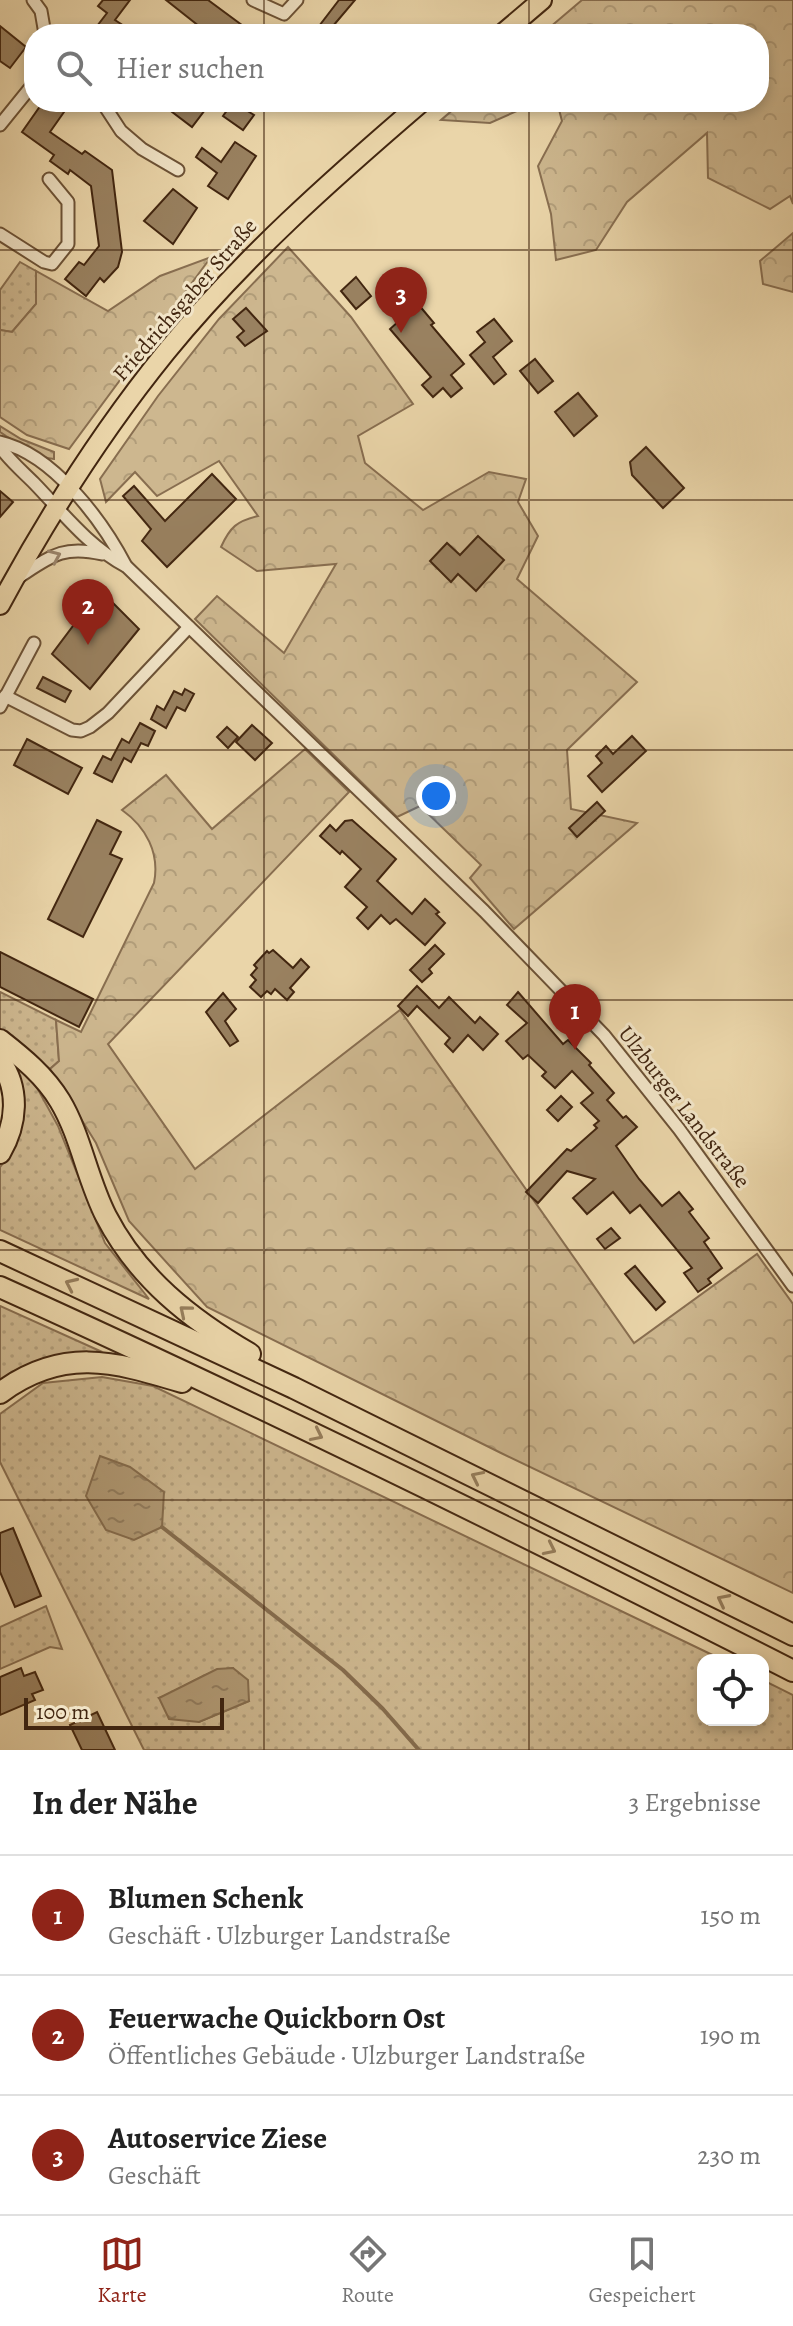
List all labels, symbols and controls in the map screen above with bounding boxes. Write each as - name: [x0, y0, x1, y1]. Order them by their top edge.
- search box: [24, 24, 769, 112]
- icon: search: [52, 46, 96, 90]
- text: Hier suchen: [116, 48, 265, 88]
- street label: Friedrichsgaber Straße: [106, 212, 264, 388]
- pin: 3: [375, 267, 427, 333]
- one-way arrow: [46, 550, 61, 566]
- pin: 2: [62, 579, 114, 645]
- your location: [416, 776, 456, 816]
- pin: 1: [549, 984, 601, 1050]
- street label: Ulzburger Landstraße: [611, 1020, 757, 1194]
- one-way arrow: [65, 1278, 79, 1294]
- one-way arrow: [180, 1306, 194, 1321]
- one-way arrow: [308, 1425, 323, 1441]
- one-way arrow: [471, 1471, 485, 1487]
- one-way arrow: [542, 1539, 557, 1555]
- one-way arrow: [717, 1595, 732, 1610]
- map controls: [697, 1654, 769, 1726]
- button: locate: [697, 1654, 769, 1726]
- scale bar: [24, 1694, 224, 1730]
- text: 100 m: [36, 1697, 90, 1727]
- text: In der Nähe: [32, 1779, 198, 1826]
- text: 3 Ergebnisse: [628, 1785, 761, 1820]
- text: Blumen Schenk: [108, 1878, 303, 1918]
- text: 1: [53, 1898, 63, 1933]
- text: 150 m: [700, 1898, 761, 1933]
- text: Geschäft · Ulzburger Landstraße: [108, 1918, 451, 1953]
- text: Feuerwache Quickborn Ost: [108, 1998, 445, 2038]
- text: 2: [52, 2018, 64, 2053]
- text: 190 m: [700, 2018, 761, 2053]
- text: Öffentliches Gebäude · Ulzburger Landstraße: [108, 2038, 586, 2073]
- text: Autoservice Ziese: [108, 2118, 327, 2158]
- text: 3: [52, 2138, 64, 2173]
- text: 230 m: [697, 2138, 761, 2173]
- text: Geschäft: [108, 2158, 201, 2193]
- tab: Karte: [97, 2232, 147, 2310]
- tab: Route: [341, 2232, 394, 2310]
- tab: Gespeichert: [588, 2232, 696, 2310]

